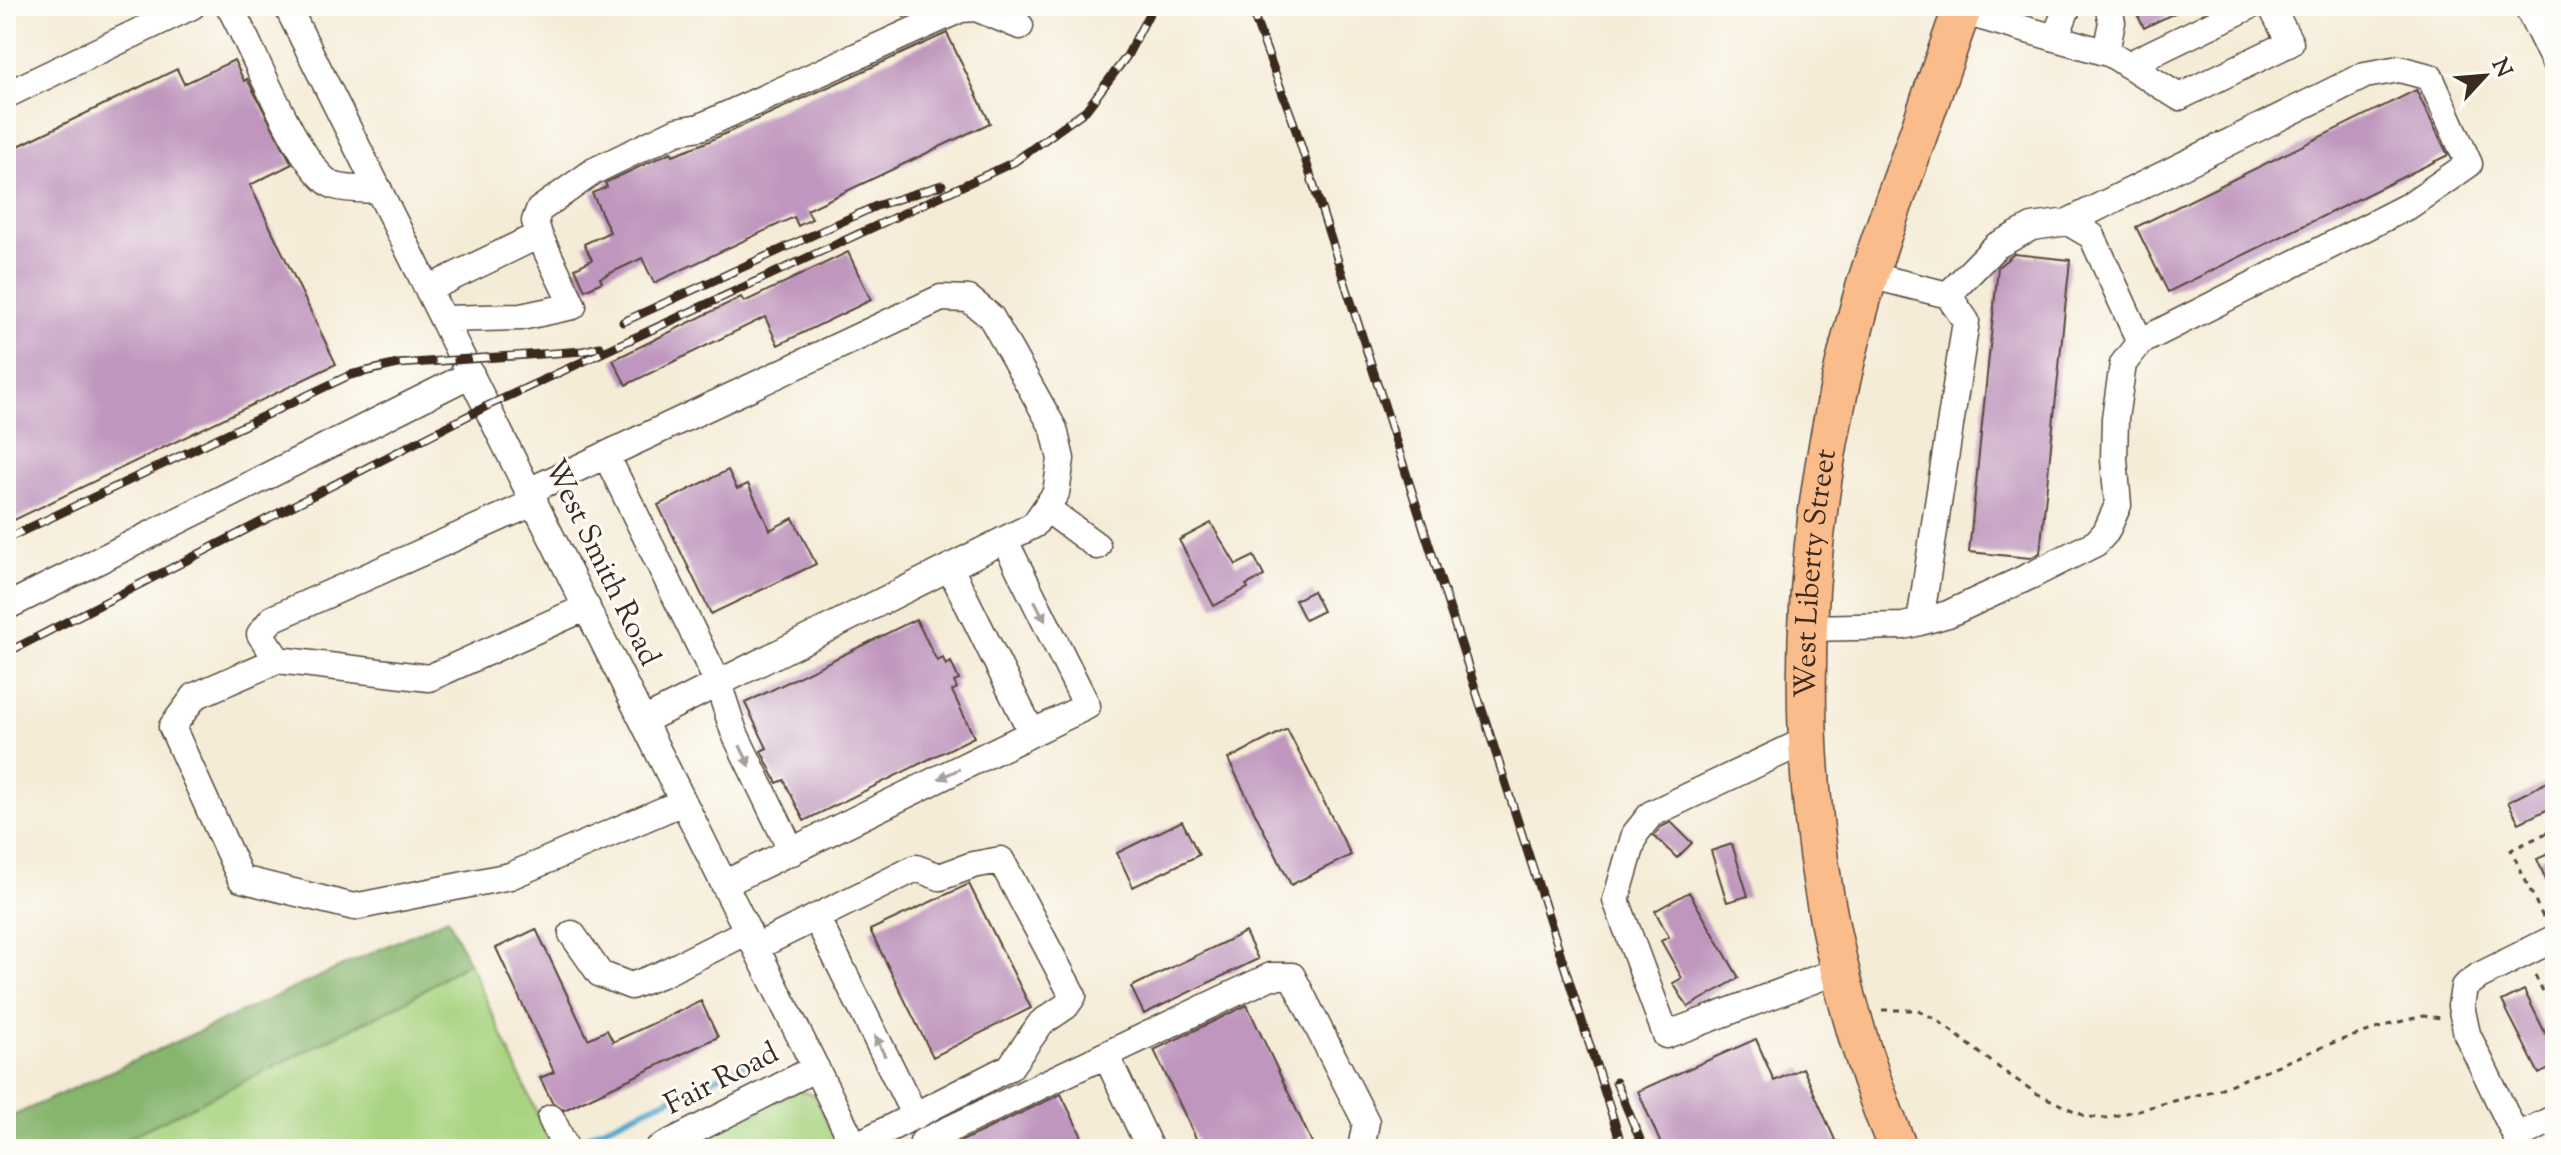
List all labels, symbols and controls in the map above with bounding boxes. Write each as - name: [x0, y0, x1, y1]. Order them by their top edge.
- north arrow: [2445, 36, 2525, 116]
- text: N: [2482, 54, 2519, 84]
- street label: West Liberty Street: [1785, 446, 1849, 698]
- street label: West Smith Road: [532, 452, 670, 674]
- one-way arrow: [1033, 600, 1047, 623]
- one-way arrow: [739, 745, 752, 768]
- one-way arrow: [938, 767, 961, 781]
- street label: Fair Road: [657, 1033, 787, 1127]
- one-way arrow: [873, 1034, 887, 1057]

